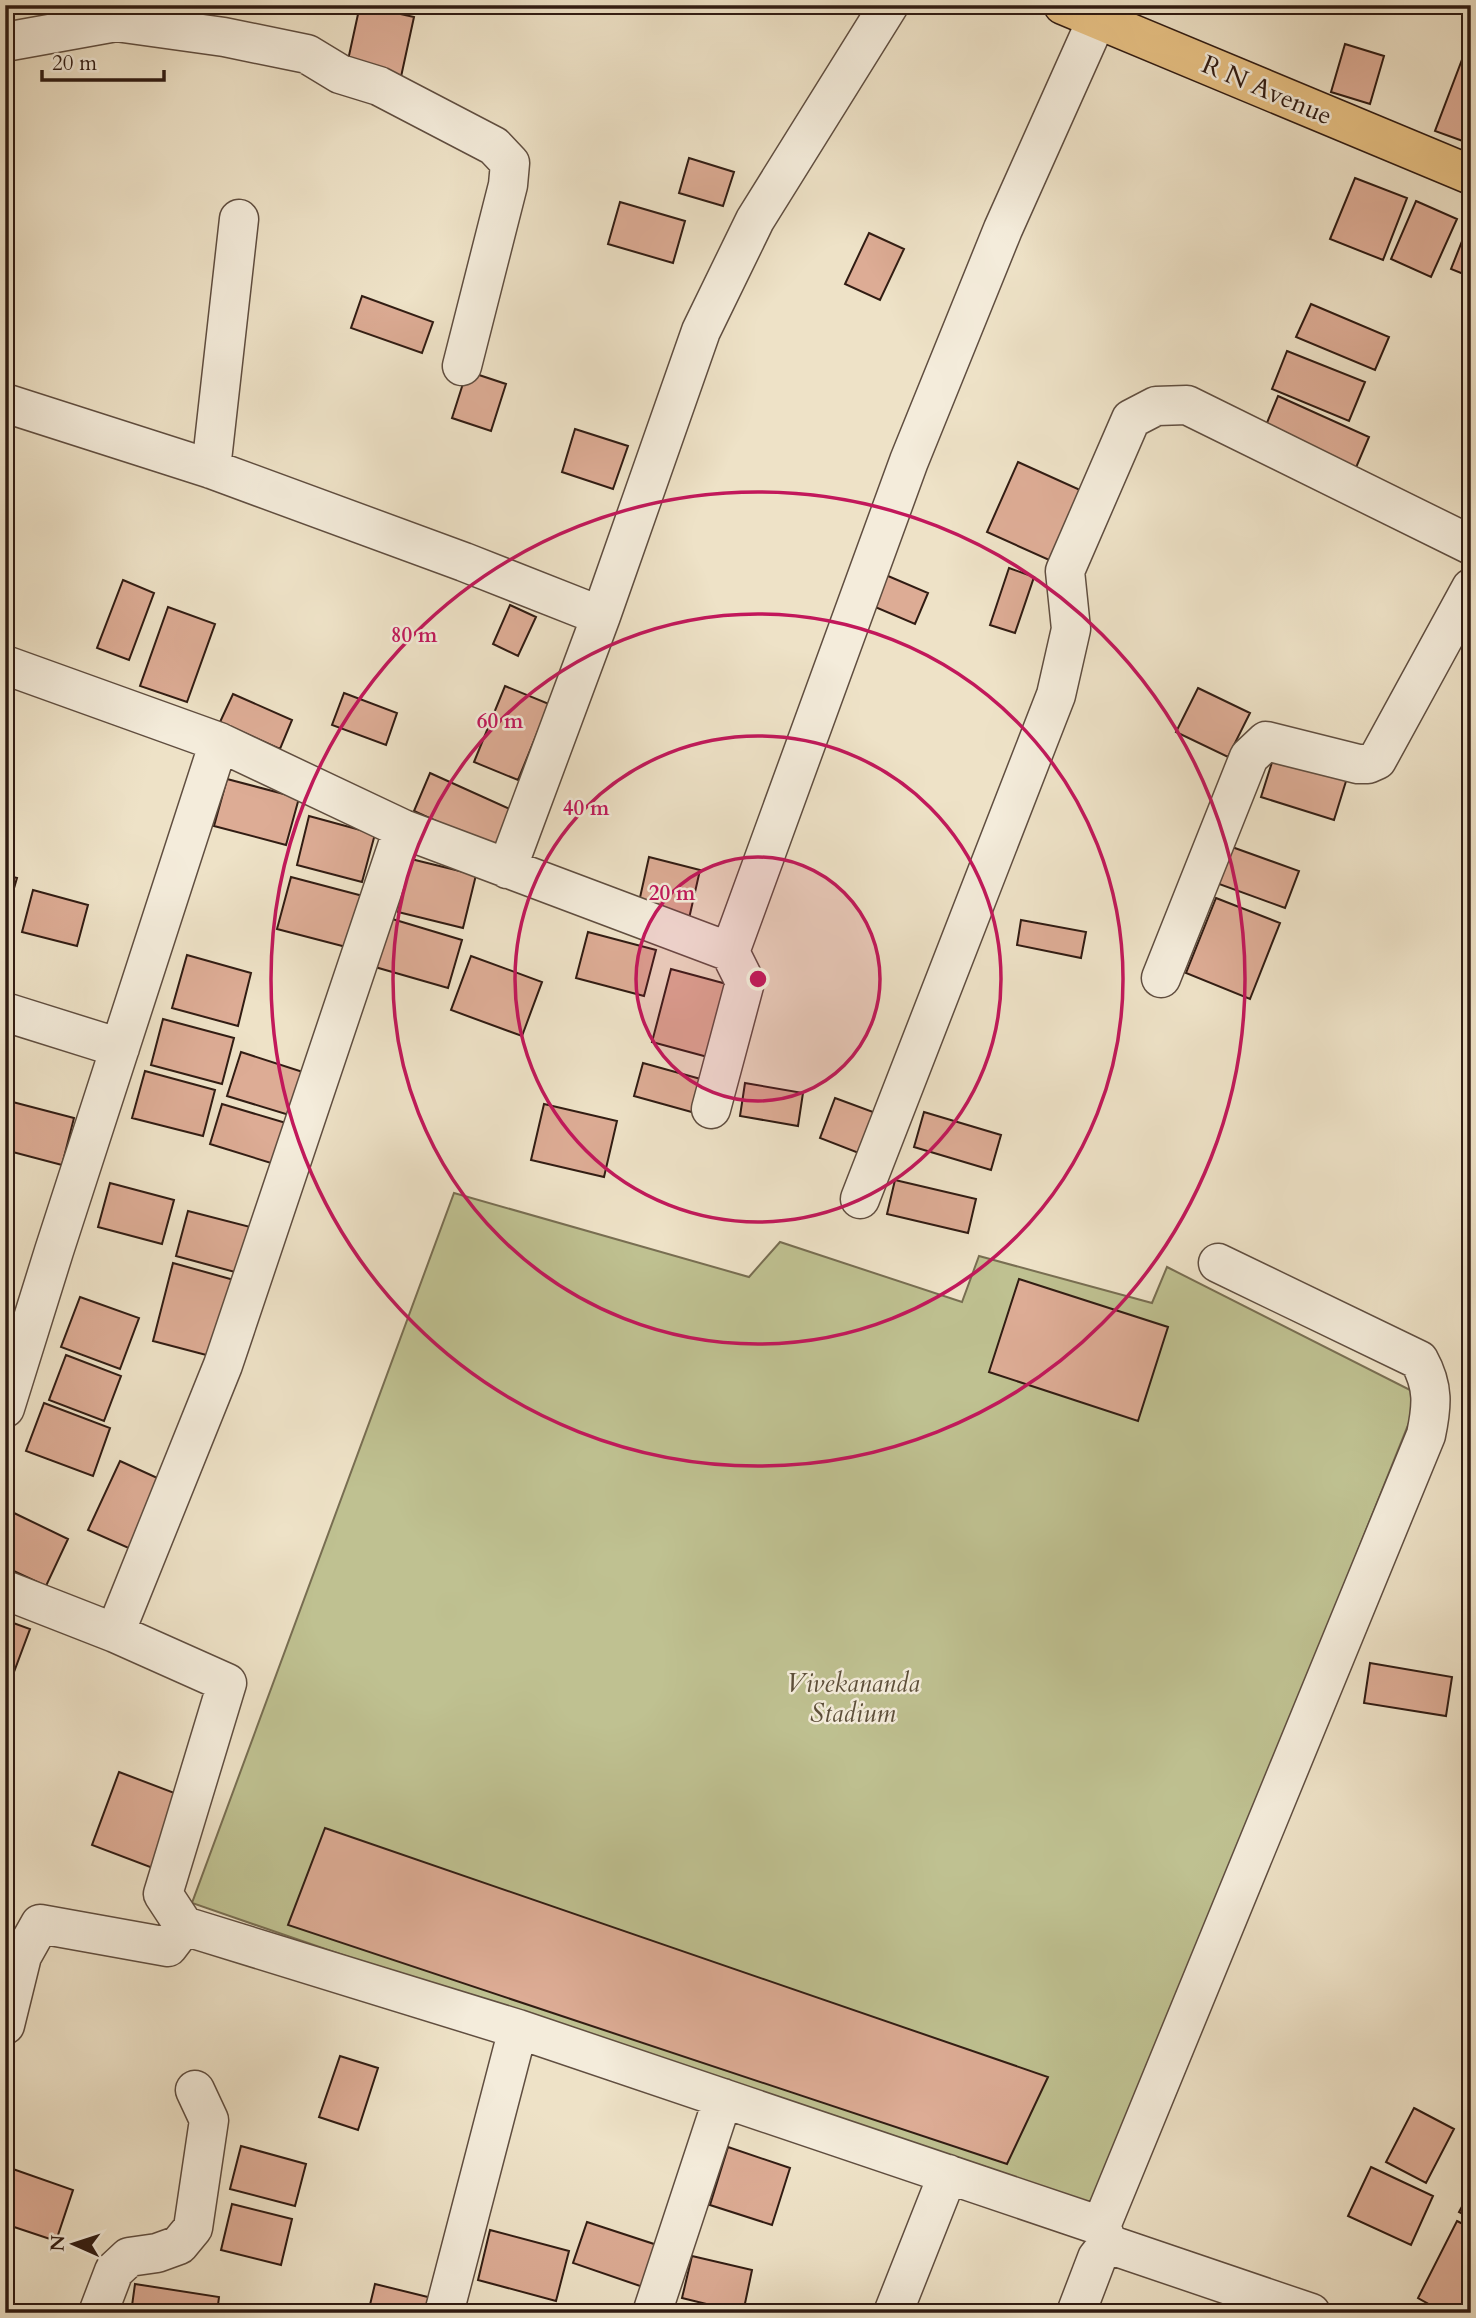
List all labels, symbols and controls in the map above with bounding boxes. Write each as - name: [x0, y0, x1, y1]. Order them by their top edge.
- scale bar: [42, 38, 164, 82]
- street label: R N Avenue: [1196, 47, 1338, 133]
- text: 20 m: [52, 49, 97, 78]
- text: 80 m: [391, 621, 438, 650]
- text: 60 m: [477, 707, 524, 736]
- text: 40 m: [563, 794, 610, 823]
- text: 20 m: [649, 879, 696, 908]
- centre of rings: [746, 967, 770, 991]
- park label: Vivekananda Stadium: [786, 1666, 920, 1731]
- north arrow: [38, 2210, 108, 2280]
- text: N: [45, 2234, 71, 2252]

